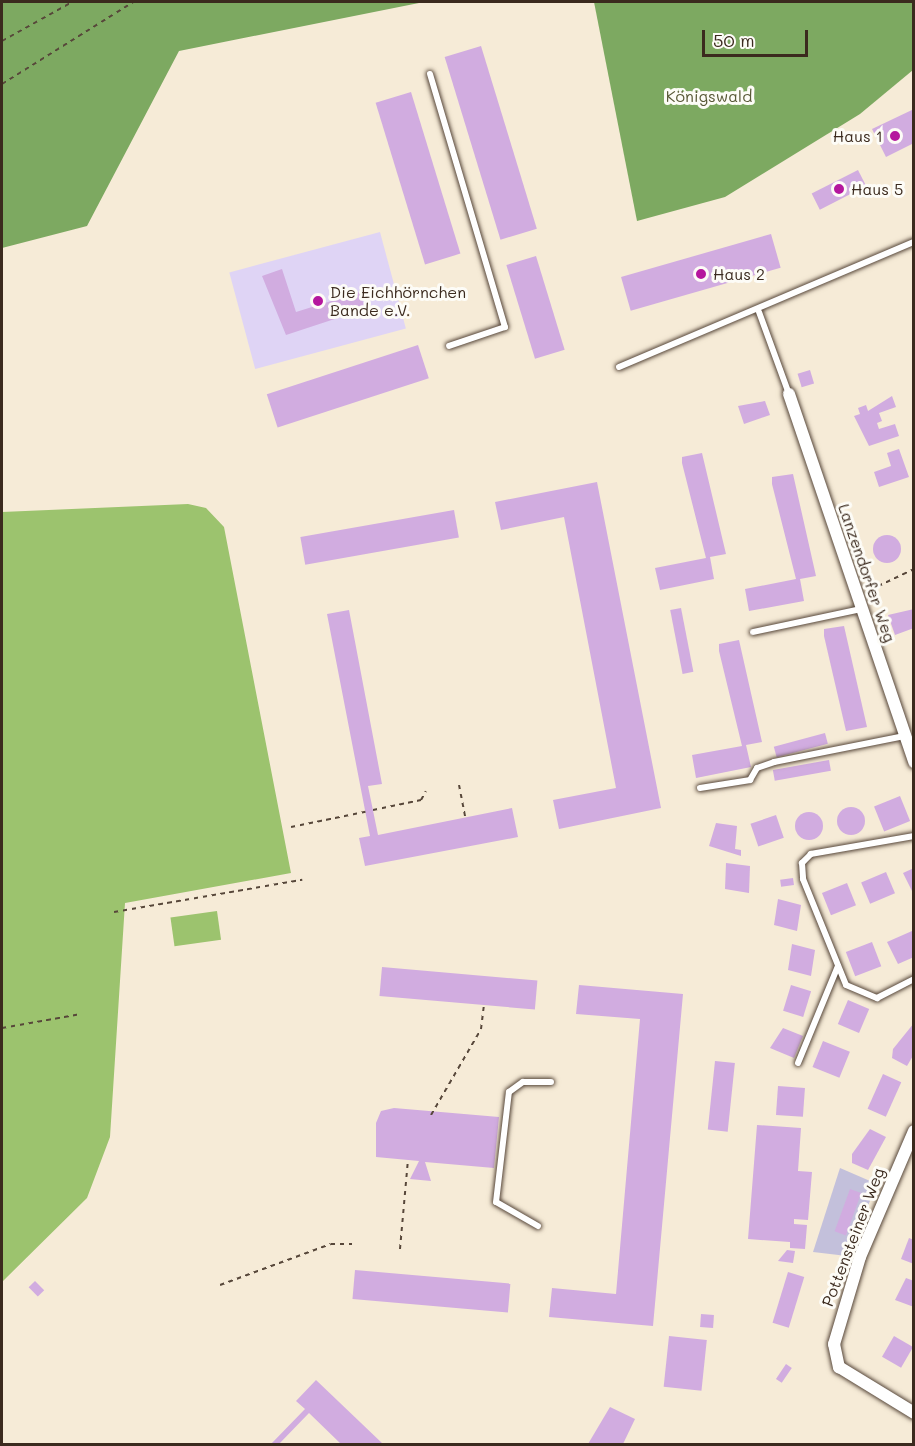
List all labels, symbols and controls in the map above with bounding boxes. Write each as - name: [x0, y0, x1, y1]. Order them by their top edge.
- scale bar: [705, 18, 812, 56]
- text: 50 m: [713, 28, 755, 52]
- park label: Königswald: [666, 86, 752, 106]
- place label: Haus 1: [833, 126, 883, 146]
- marker: Haus 1: [888, 129, 902, 143]
- place label: Haus 5: [851, 179, 903, 199]
- marker: Haus 5: [832, 182, 846, 196]
- place label: Haus 2: [713, 264, 765, 284]
- marker: Haus 2: [694, 267, 708, 281]
- place label: Die Eichhörnchen Bande e.V.: [330, 282, 466, 320]
- marker: Die Eichhörnchen Bande e.V.: [311, 294, 325, 308]
- street label: Lanzendorfer Weg: [834, 501, 900, 645]
- street label: Pottensteiner Weg: [818, 1165, 888, 1309]

